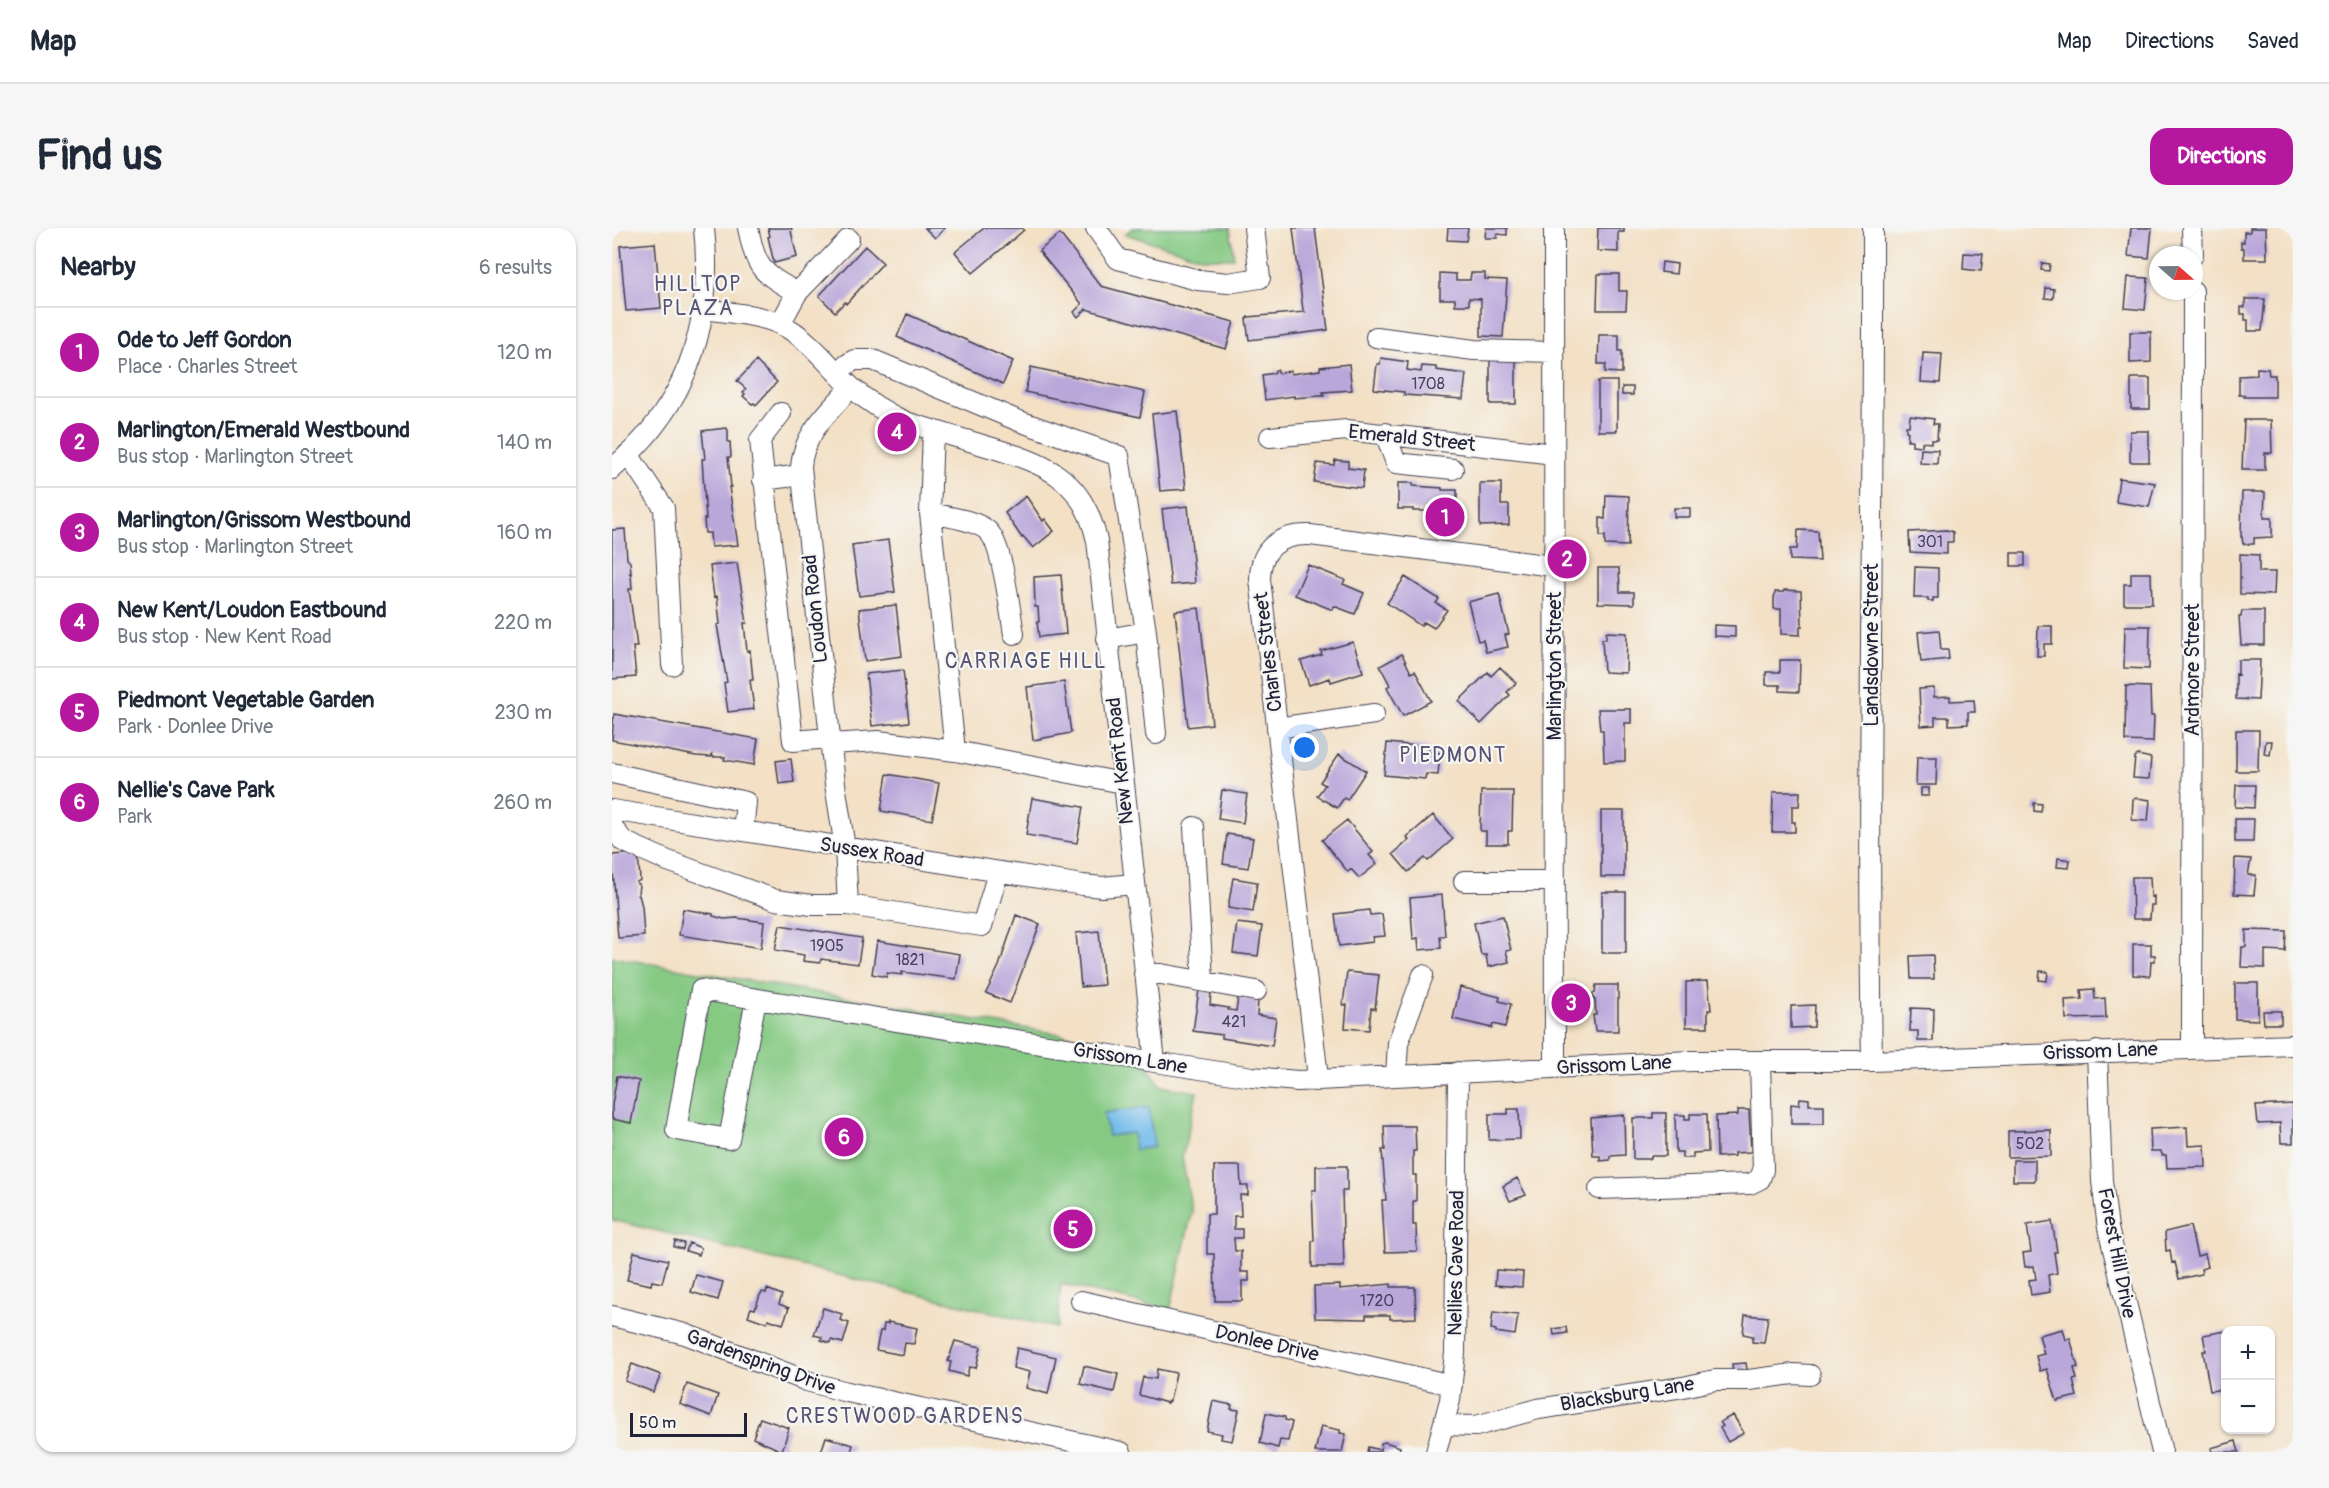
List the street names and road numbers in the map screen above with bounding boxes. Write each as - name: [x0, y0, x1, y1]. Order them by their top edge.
- street label: Emerald Street: [1347, 419, 1478, 457]
- street label: Loudon Road: [797, 553, 833, 665]
- street label: Landsdowne Street: [1859, 562, 1884, 727]
- street label: Charles Street: [1248, 590, 1288, 713]
- street label: Marlington Street: [1542, 591, 1567, 740]
- street label: Ardmore Street: [2180, 602, 2205, 737]
- street label: New Kent Road: [1101, 696, 1139, 826]
- street label: Sussex Road: [818, 831, 926, 873]
- street label: Grissom Lane: [2042, 1036, 2158, 1066]
- street label: Grissom Lane: [1071, 1037, 1189, 1079]
- street label: Grissom Lane: [1556, 1049, 1672, 1080]
- street label: Forest Hill Drive: [2092, 1186, 2142, 1321]
- street label: Nellies Cave Road: [1442, 1190, 1470, 1336]
- street label: Donlee Drive: [1213, 1319, 1322, 1367]
- street label: Gardenspring Drive: [683, 1323, 839, 1401]
- street label: Blacksburg Lane: [1558, 1371, 1696, 1417]

